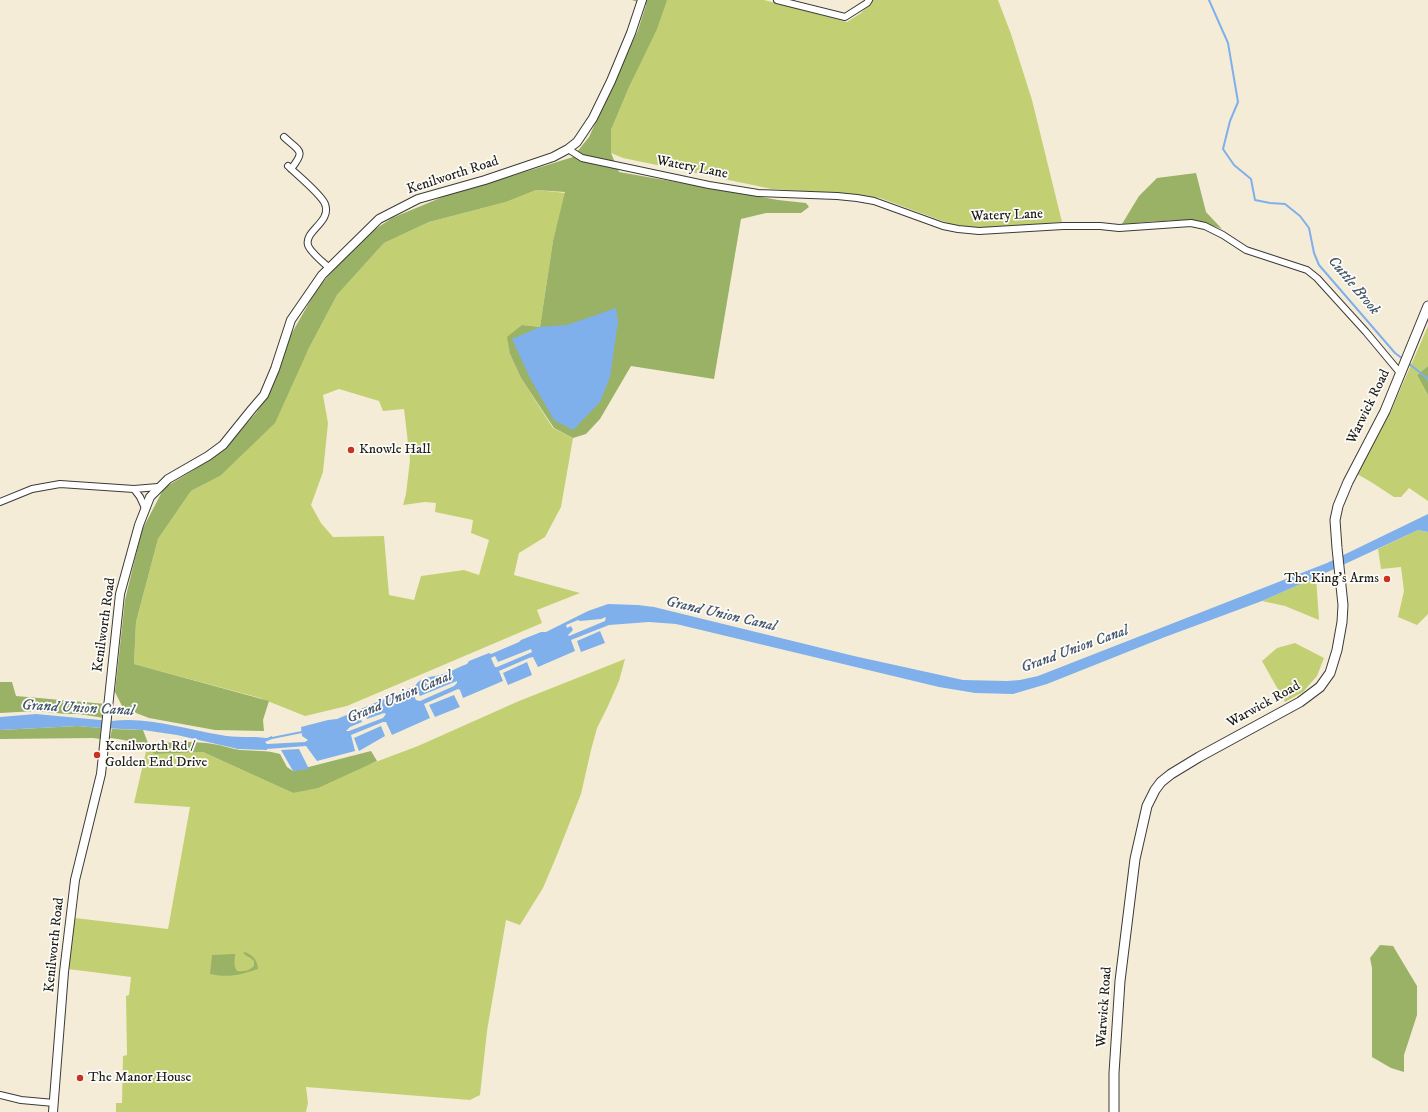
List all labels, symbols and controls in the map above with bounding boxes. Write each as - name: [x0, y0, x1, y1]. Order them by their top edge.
- street label: Kenilworth Road: [405, 153, 501, 199]
- street label: Watery Lane: [655, 153, 729, 183]
- street label: Watery Lane: [971, 206, 1043, 226]
- water label: Cuttle Brook: [1323, 253, 1383, 319]
- street label: Warwick Road: [1344, 367, 1394, 447]
- place label: Knowle Hall: [359, 442, 431, 458]
- marker: Knowle Hall: [346, 445, 356, 455]
- place label: The King's Arms: [1284, 571, 1379, 587]
- marker: The King's Arms: [1382, 574, 1392, 584]
- street label: Kenilworth Road: [90, 577, 120, 673]
- water label: Grand Union Canal: [664, 594, 778, 636]
- water label: Grand Union Canal: [1019, 622, 1131, 678]
- water label: Grand Union Canal: [345, 668, 455, 728]
- street label: Warwick Road: [1225, 678, 1303, 732]
- water label: Grand Union Canal: [21, 697, 135, 721]
- place label: Kenilworth Rd / Golden End Drive: [105, 739, 207, 772]
- marker: Kenilworth Rd / Golden End Drive: [92, 750, 102, 760]
- street label: Kenilworth Road: [42, 897, 68, 993]
- street label: Warwick Road: [1094, 966, 1116, 1048]
- place label: The Manor House: [88, 1070, 191, 1086]
- marker: The Manor House: [75, 1073, 85, 1083]

